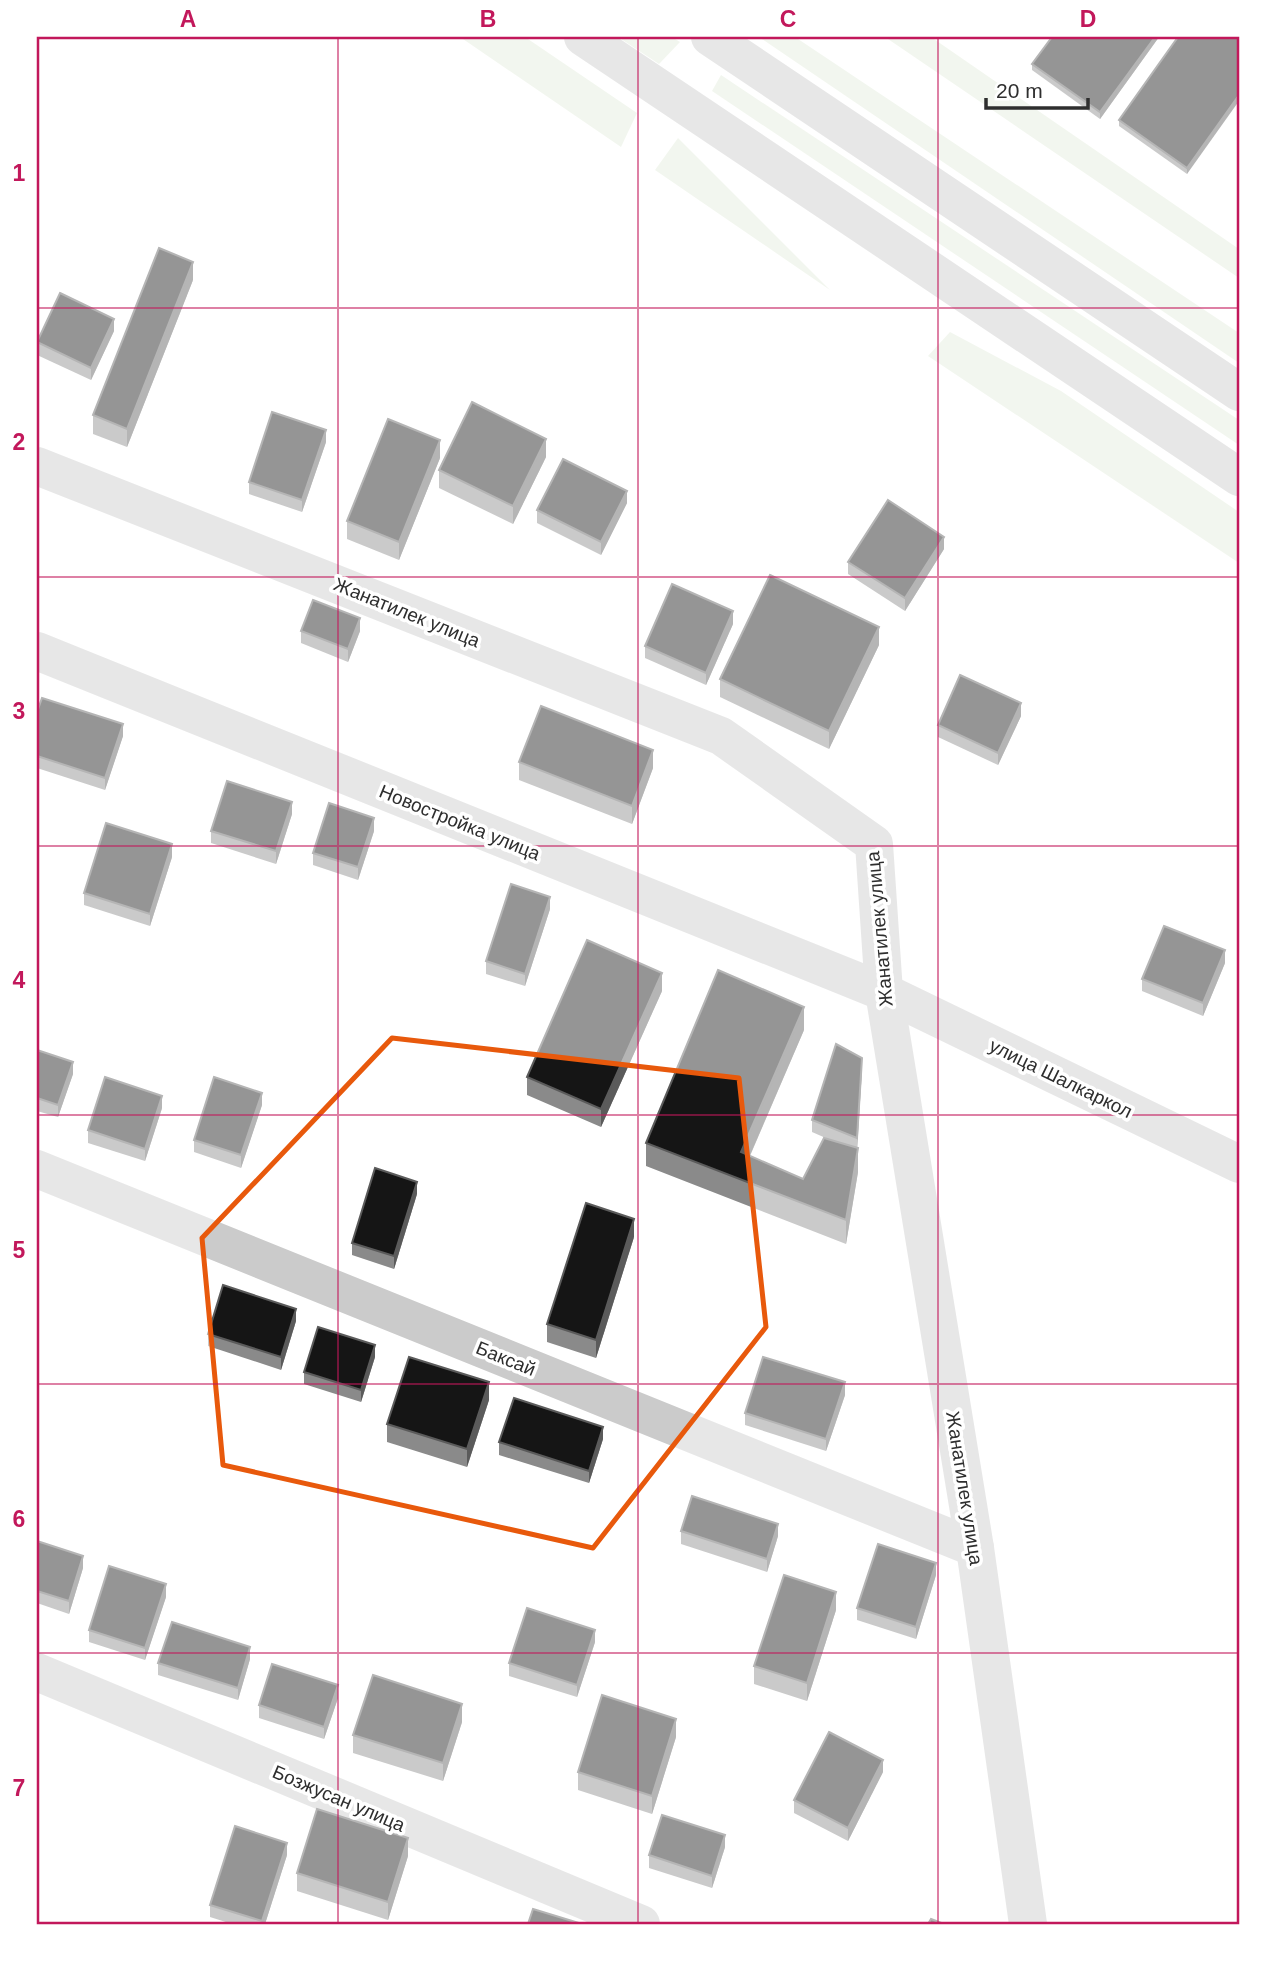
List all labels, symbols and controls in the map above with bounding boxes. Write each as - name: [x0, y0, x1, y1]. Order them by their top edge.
- text: A: [180, 6, 196, 32]
- text: B: [480, 6, 496, 32]
- text: C: [780, 6, 796, 32]
- text: D: [1080, 6, 1096, 32]
- scale bar: [986, 66, 1087, 110]
- text: 20 m: [996, 79, 1043, 102]
- text: 1: [13, 160, 26, 186]
- text: 2: [13, 429, 25, 455]
- street label: Жанатилек улица: [331, 574, 483, 652]
- text: 3: [13, 698, 25, 724]
- street label: Новостройка улица: [376, 781, 544, 864]
- street label: Жанатилек улица: [862, 850, 897, 1007]
- text: 4: [13, 967, 26, 993]
- street label: улица Шалкаркол: [986, 1035, 1136, 1122]
- text: 5: [13, 1237, 26, 1263]
- street label: Баксай: [473, 1337, 539, 1380]
- street label: Жанатилек улица: [942, 1410, 987, 1567]
- text: 6: [13, 1506, 25, 1532]
- street label: Бозжусан улица: [269, 1761, 409, 1836]
- text: 7: [13, 1775, 25, 1801]

